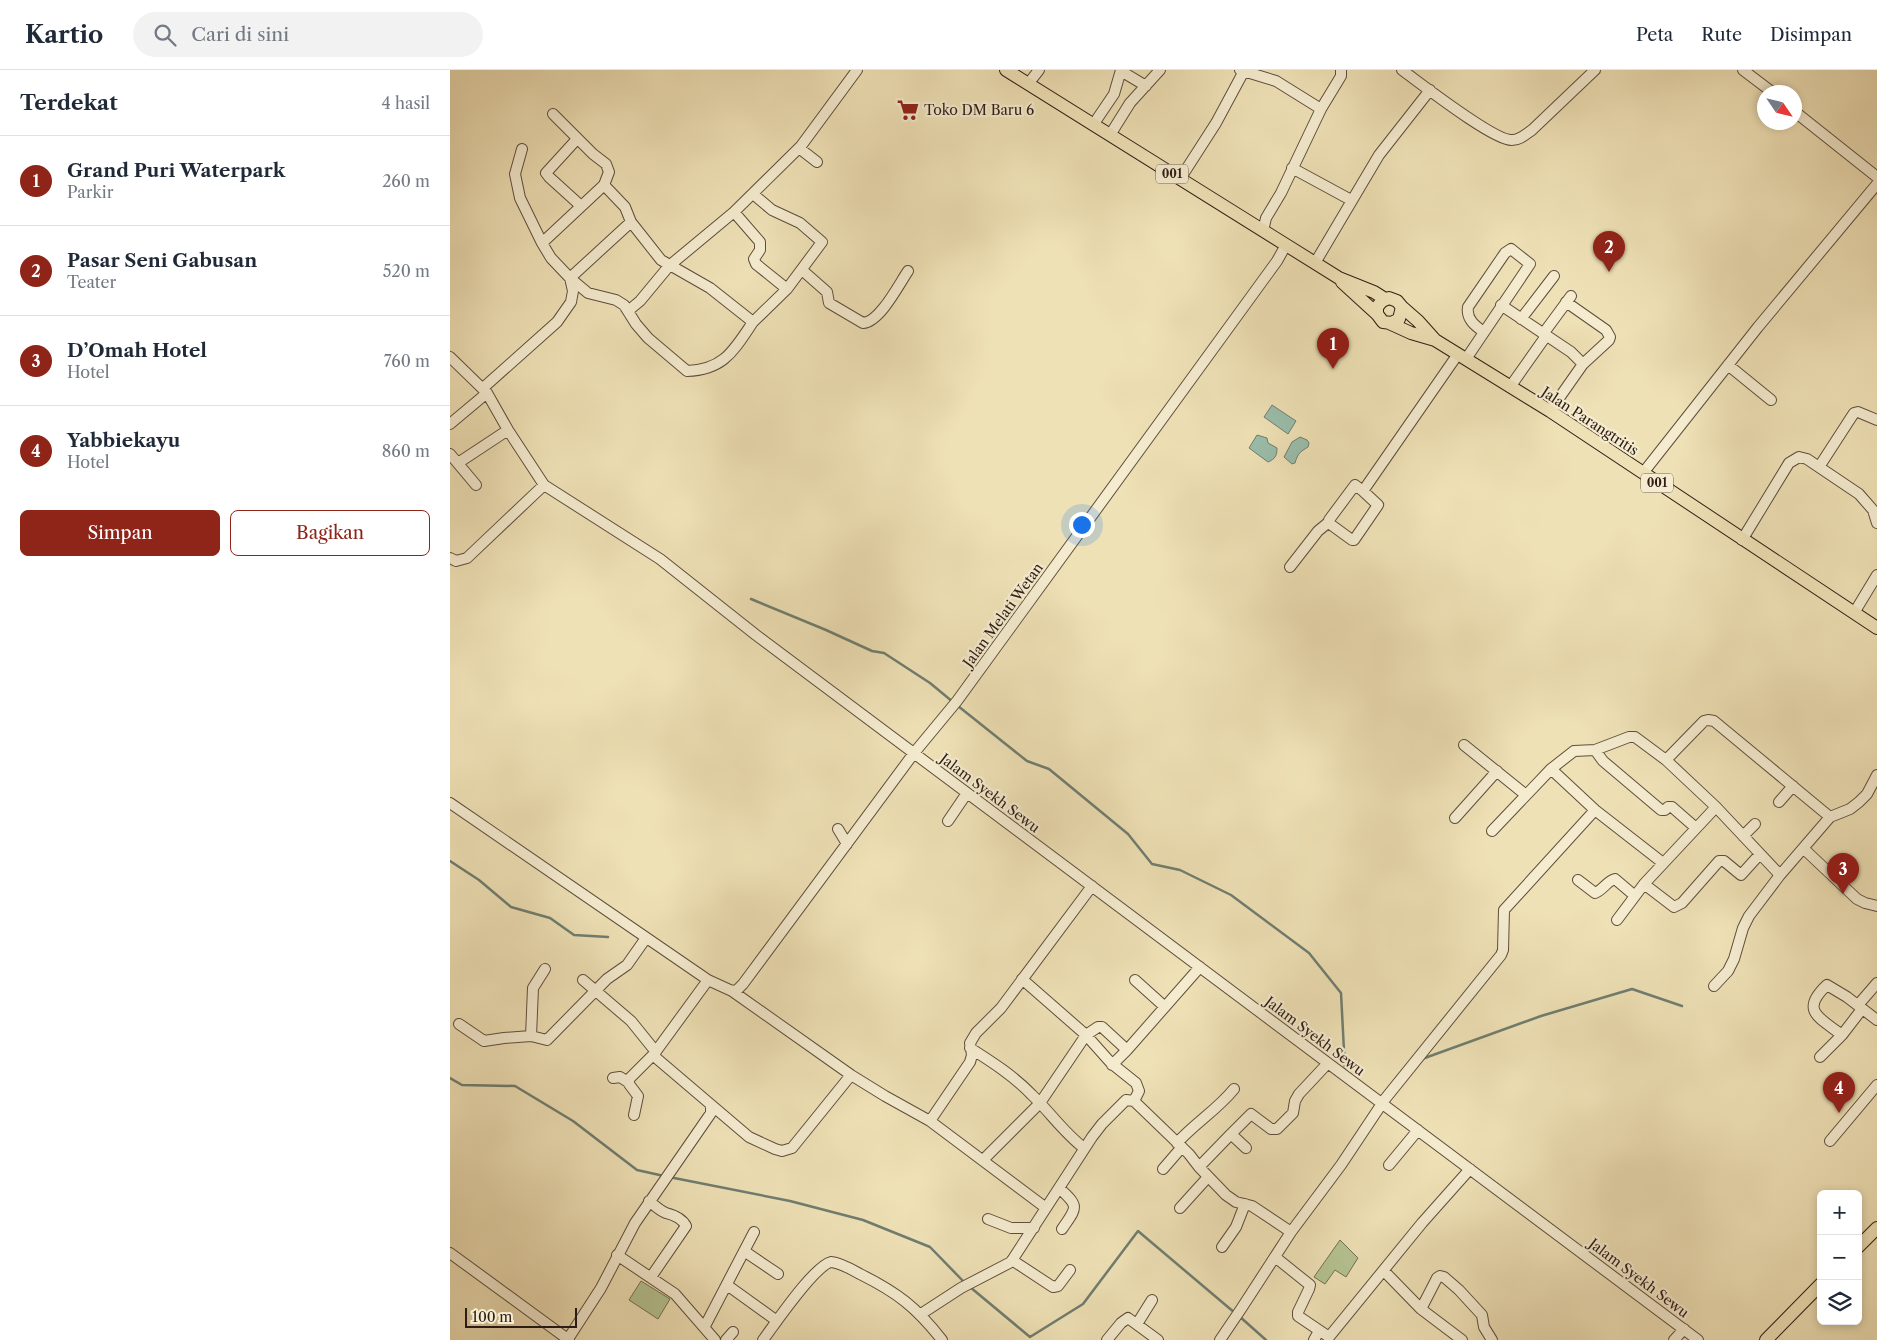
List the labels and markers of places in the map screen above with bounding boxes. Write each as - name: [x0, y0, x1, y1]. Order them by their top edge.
- supermarket icon: Toko DM Baru 6: [895, 97, 921, 123]
- place label: Toko DM Baru 6: [924, 101, 1034, 119]
- pin: 2: [1593, 231, 1625, 272]
- pin: 1: [1317, 328, 1349, 369]
- pin: 3: [1827, 853, 1859, 894]
- pin: 4: [1823, 1072, 1855, 1113]

